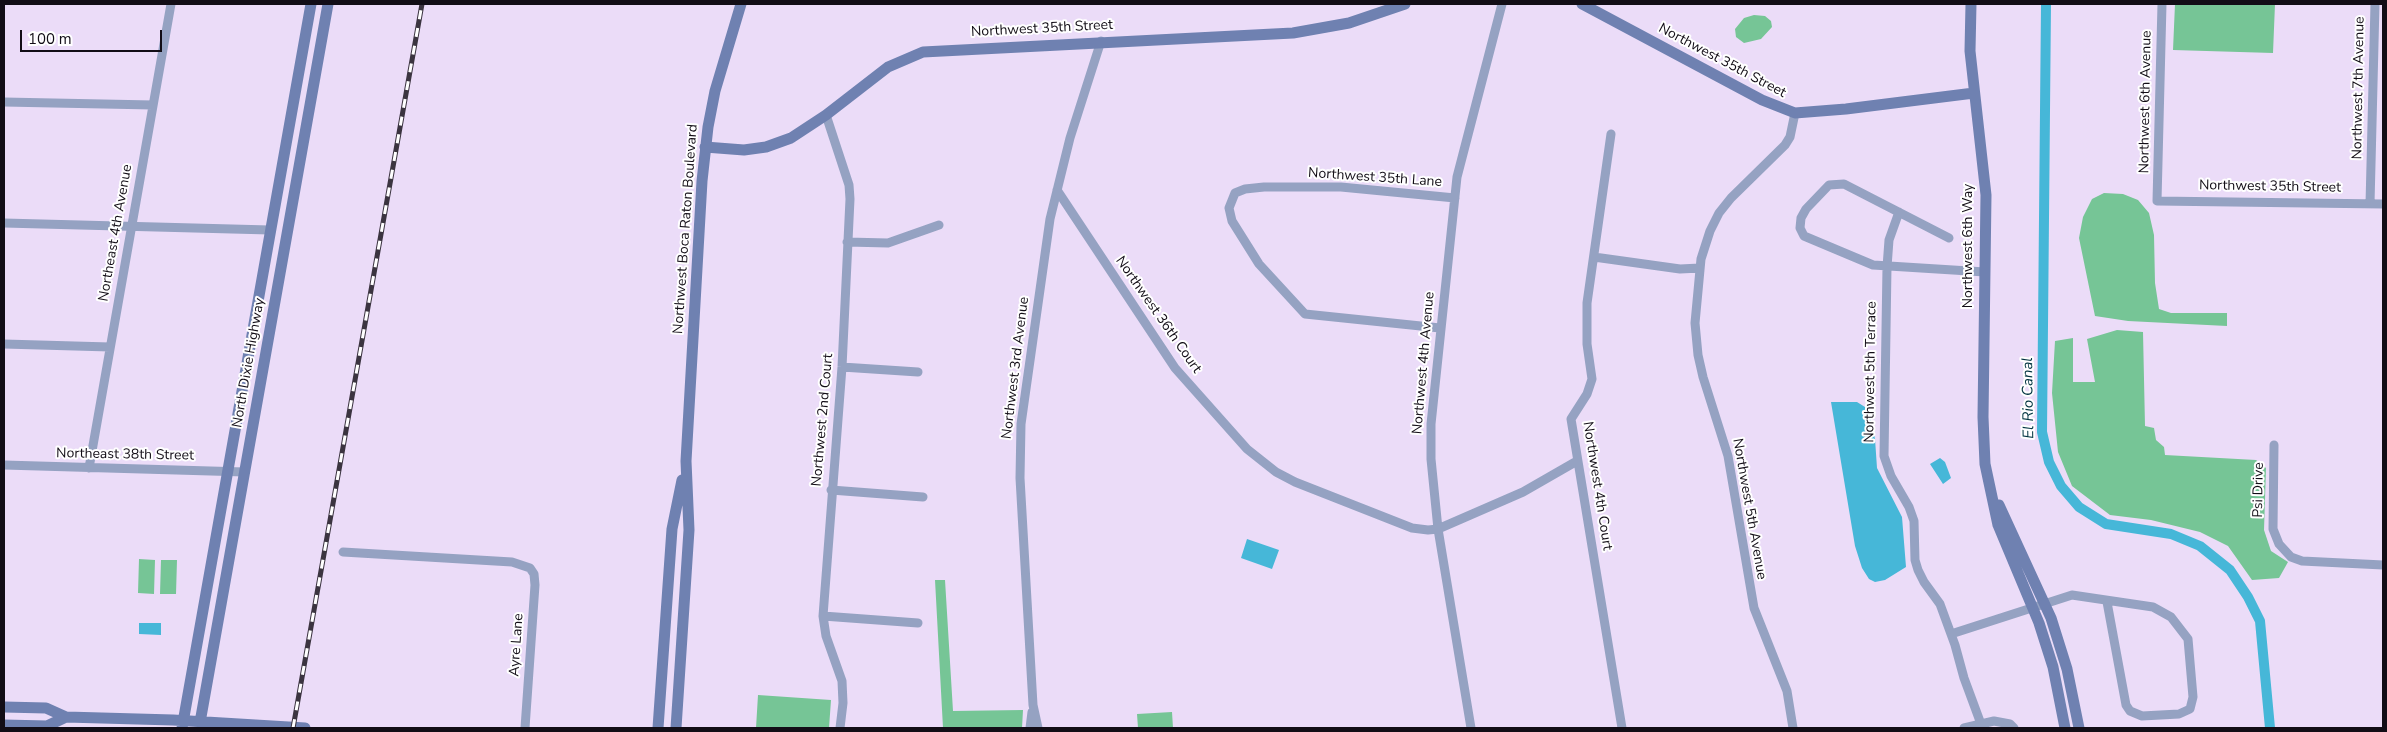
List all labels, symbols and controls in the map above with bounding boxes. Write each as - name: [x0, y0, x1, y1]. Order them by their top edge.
- street label: Northwest 7th Avenue: [2349, 16, 2369, 160]
- street label: Northwest 35th Street: [971, 17, 1113, 41]
- scale bar: [22, 20, 165, 52]
- street label: Northwest 35th Street: [1655, 20, 1789, 102]
- text: 100 m: [28, 29, 72, 49]
- street label: Northwest 6th Avenue: [2136, 30, 2156, 174]
- street label: Northwest Boca Raton Boulevard: [670, 124, 702, 334]
- street label: Northeast 4th Avenue: [96, 163, 136, 303]
- street label: Northwest 35th Lane: [1307, 165, 1443, 191]
- street label: Northwest 35th Street: [2199, 177, 2341, 197]
- street label: Northwest 6th Way: [1961, 184, 1977, 308]
- street label: Northwest 36th Court: [1111, 253, 1205, 377]
- street label: Northwest 4th Avenue: [1409, 291, 1439, 435]
- street label: Northwest 3rd Avenue: [999, 296, 1033, 440]
- street label: North Dixie Highway: [229, 297, 269, 429]
- street label: Northwest 5th Terrace: [1861, 301, 1881, 443]
- street label: Northwest 2nd Court: [809, 353, 837, 487]
- water label: El Rio Canal: [2019, 357, 2039, 439]
- street label: Northwest 4th Court: [1579, 420, 1615, 552]
- street label: Northwest 5th Avenue: [1728, 437, 1770, 581]
- street label: Northeast 38th Street: [56, 445, 194, 465]
- street label: Psi Drive: [2250, 462, 2268, 518]
- street label: Ayre Lane: [506, 613, 528, 677]

